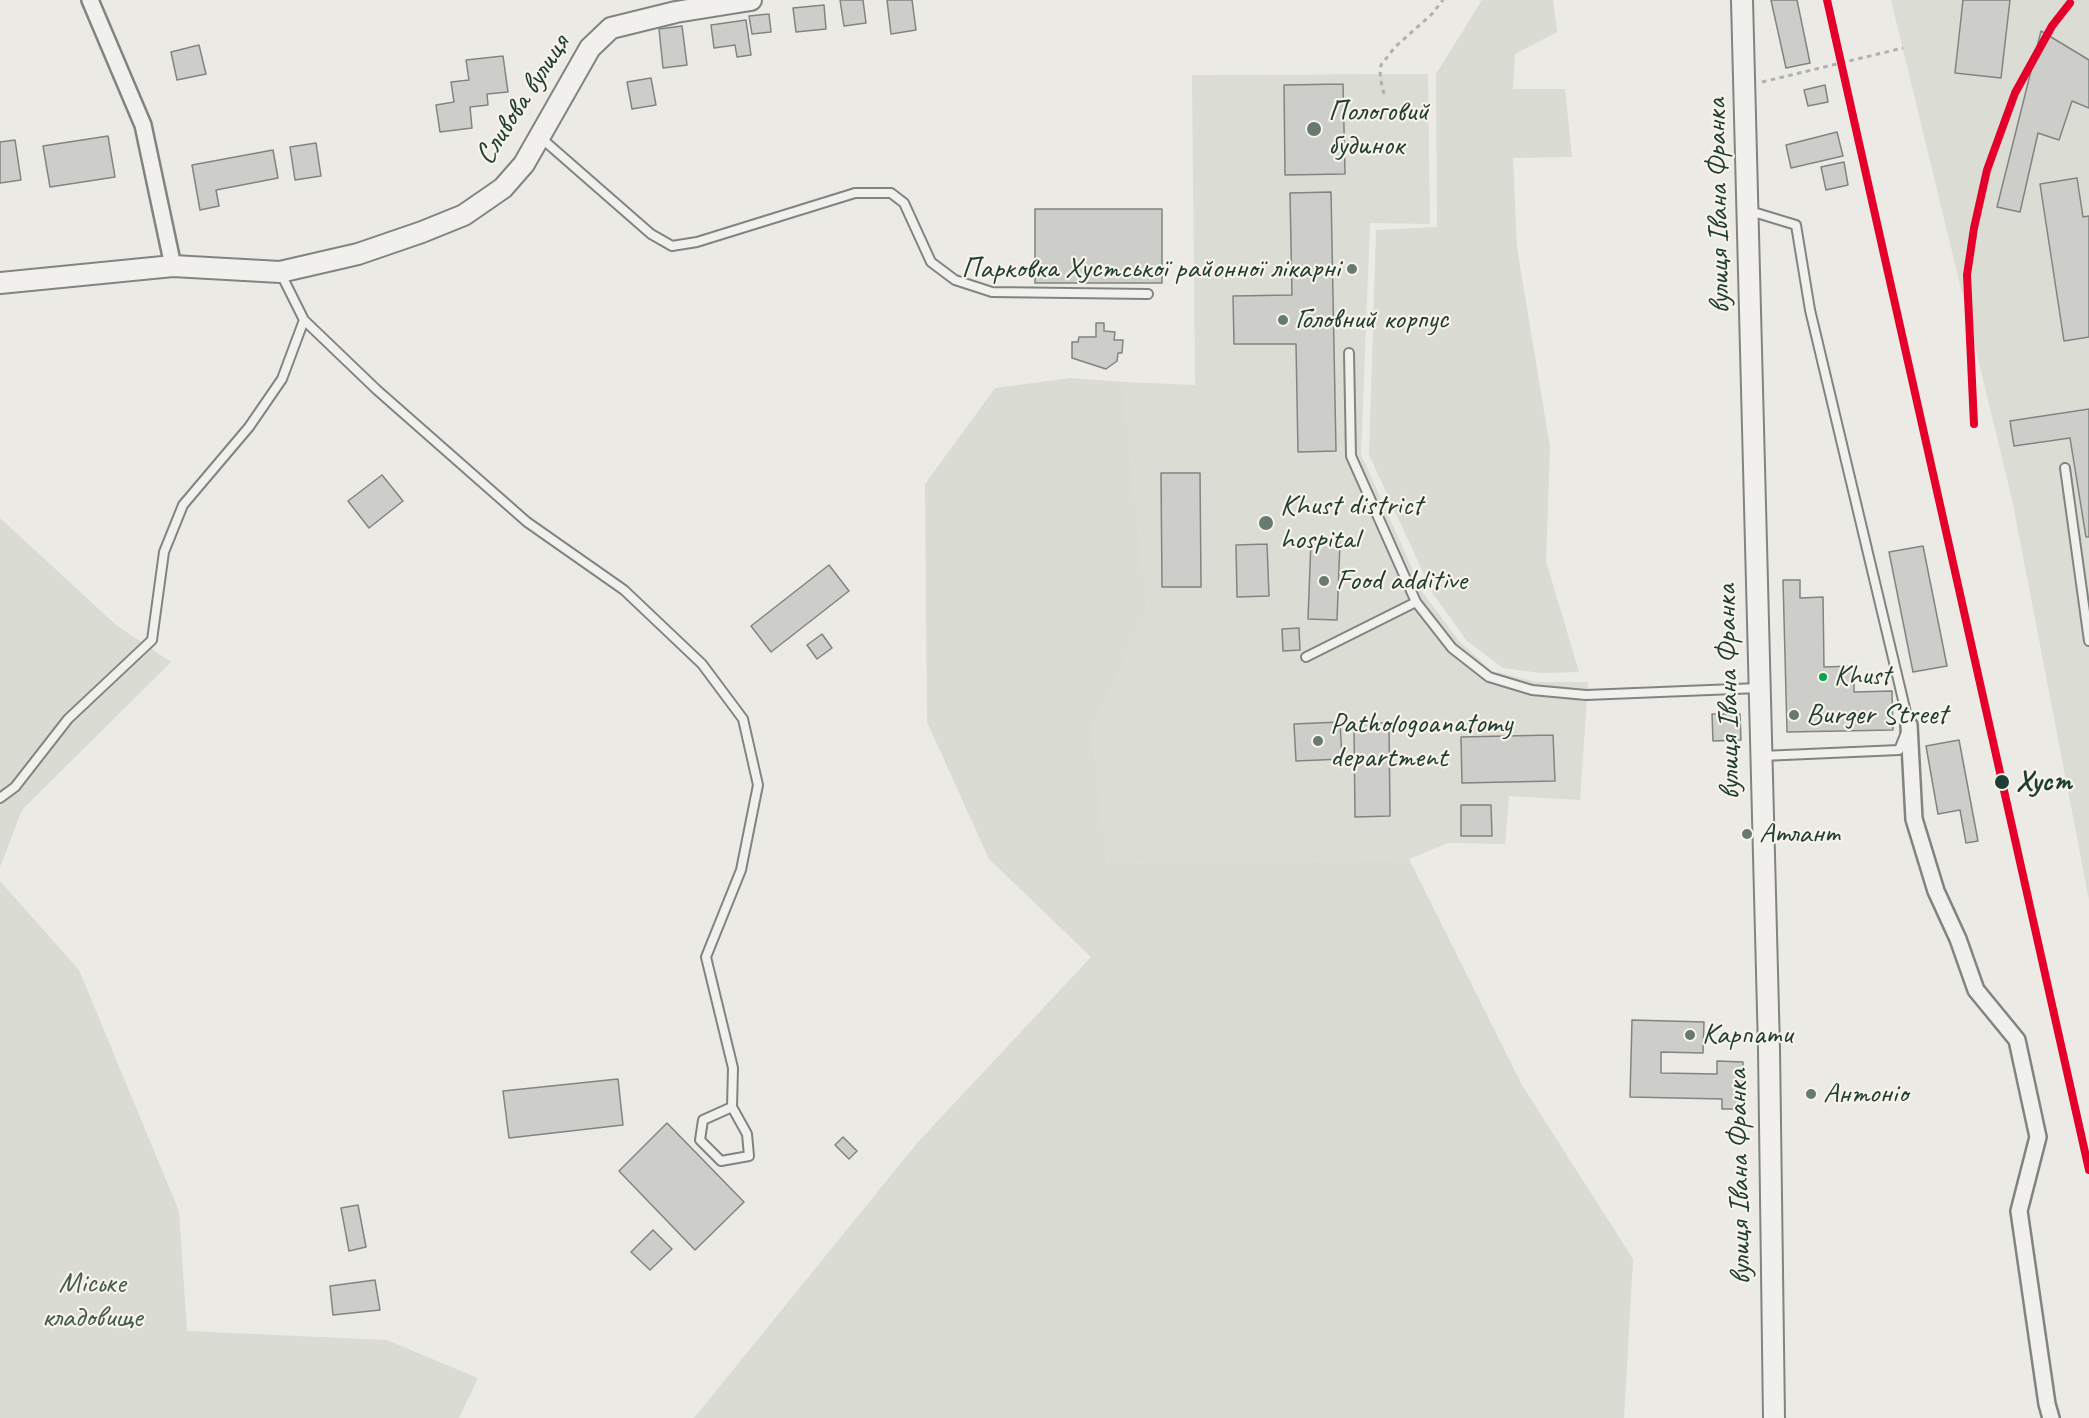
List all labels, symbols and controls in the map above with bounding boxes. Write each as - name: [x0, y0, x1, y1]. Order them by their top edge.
- street label: Сливова вулиця: [468, 28, 578, 172]
- place label: Пологовий будинок: [1328, 94, 1429, 164]
- street label: вулиця Івана Франка: [1699, 98, 1739, 314]
- marker: Пологовий будинок: [1305, 120, 1323, 138]
- place label: Парковка Хустської районної лікарні: [961, 251, 1340, 287]
- marker: Парковка Хустської районної лікарні: [1345, 262, 1359, 276]
- place label: Головний корпус: [1295, 302, 1448, 338]
- marker: Головний корпус: [1276, 313, 1290, 327]
- place label: Khust district hospital: [1280, 488, 1422, 558]
- marker: Khust district hospital: [1257, 514, 1275, 532]
- place label: Food additive: [1336, 563, 1467, 599]
- marker: Food additive: [1317, 574, 1331, 588]
- street label: вулиця Івана Франка: [1709, 584, 1749, 800]
- place label: Khust: [1834, 660, 1890, 694]
- marker: Khust: [1817, 671, 1829, 683]
- place label: Burger Street: [1806, 697, 1947, 733]
- place label: Pathologoanatomy department: [1330, 706, 1512, 777]
- marker: Burger Street: [1787, 708, 1801, 722]
- marker: Pathologoanatomy department: [1311, 734, 1325, 748]
- place label: Хуст: [2016, 764, 2072, 800]
- marker: Хуст: [1993, 773, 2011, 791]
- place label: Атлант: [1759, 816, 1839, 852]
- marker: Атлант: [1740, 827, 1754, 841]
- place label: Карпати: [1702, 1017, 1792, 1053]
- marker: Карпати: [1683, 1028, 1697, 1042]
- street label: вулиця Івана Франка: [1720, 1069, 1760, 1285]
- place label: Антонio: [1823, 1076, 1908, 1112]
- marker: Антонio: [1804, 1087, 1818, 1101]
- park label: Міське кладовище: [42, 1266, 142, 1336]

